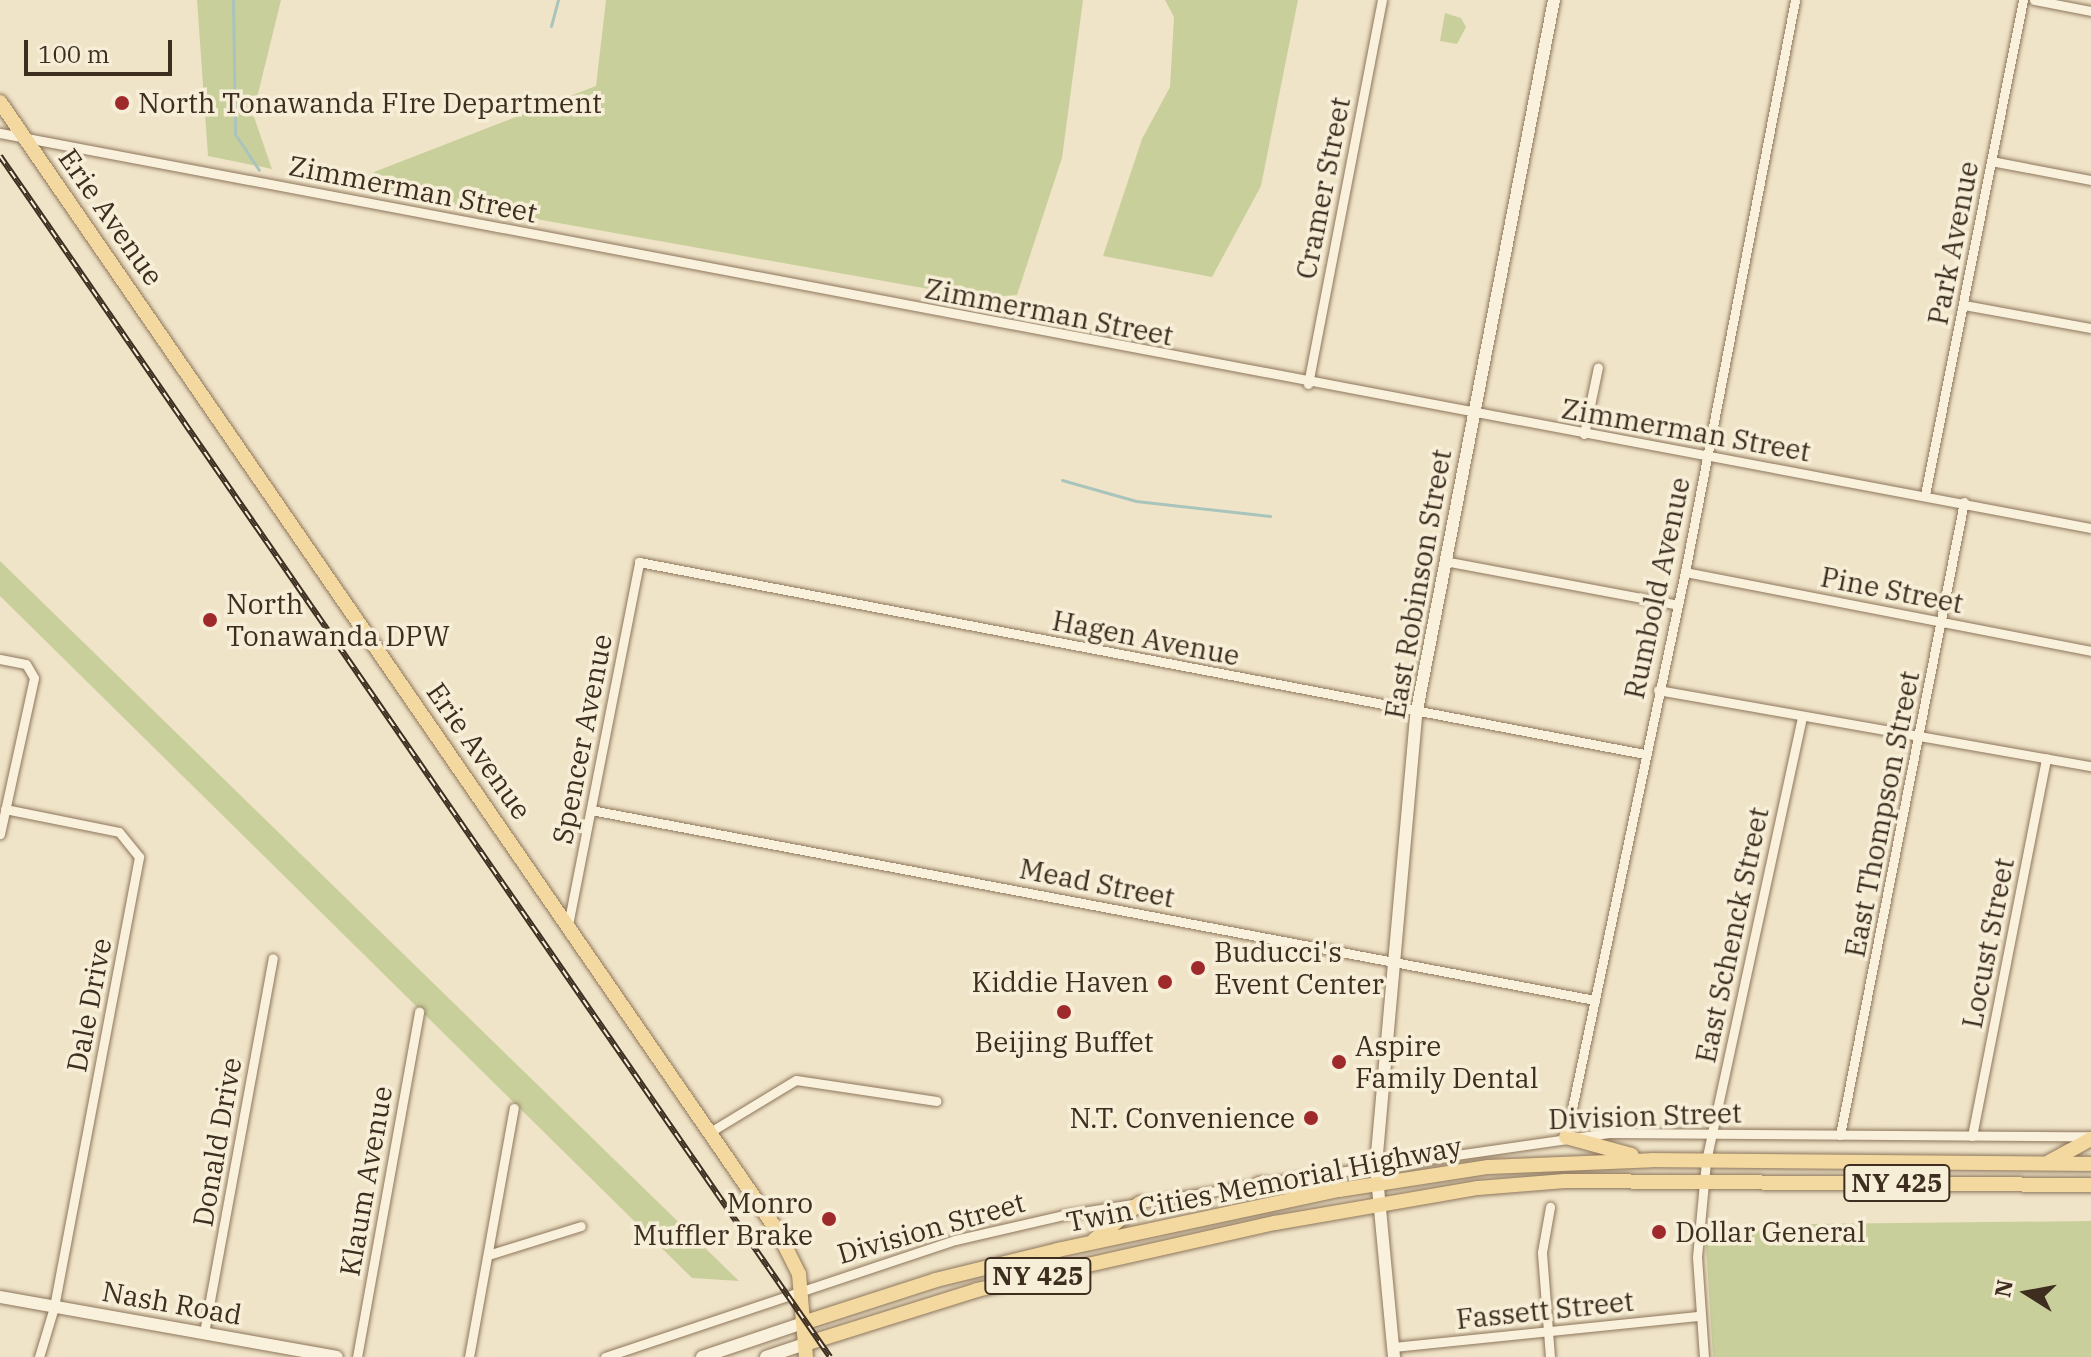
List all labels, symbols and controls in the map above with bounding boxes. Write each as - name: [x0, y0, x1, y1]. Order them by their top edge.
- scale bar: [28, 24, 176, 74]
- text: 100 m: [38, 38, 110, 70]
- place label: North Tonawanda FIre Department: [138, 86, 602, 120]
- marker: North Tonawanda FIre Department: [113, 94, 131, 112]
- street label: Cramer Street: [1289, 94, 1357, 282]
- street label: Erie Avenue: [52, 142, 170, 292]
- street label: Zimmerman Street: [286, 148, 540, 230]
- street label: Park Avenue: [1921, 158, 1985, 328]
- street label: Zimmerman Street: [922, 271, 1176, 353]
- street label: Zimmerman Street: [1559, 392, 1813, 468]
- street label: East Robinson Street: [1378, 447, 1458, 721]
- street label: Rumbold Avenue: [1617, 474, 1697, 702]
- street label: Pine Street: [1818, 560, 1966, 620]
- place label: North Tonawanda DPW: [226, 587, 450, 653]
- street label: Hagen Avenue: [1050, 603, 1242, 673]
- marker: North Tonawanda DPW: [201, 611, 219, 629]
- street label: Spencer Avenue: [545, 631, 619, 847]
- street label: East Thompson Street: [1838, 668, 1926, 960]
- street label: Erie Avenue: [420, 676, 538, 826]
- street label: East Schenck Street: [1689, 804, 1775, 1066]
- street label: Mead Street: [1017, 852, 1177, 914]
- street label: Locust Street: [1955, 855, 2021, 1031]
- street label: Dale Drive: [60, 935, 118, 1075]
- place label: Buducci's Event Center: [1214, 935, 1384, 1001]
- marker: Buducci's Event Center: [1189, 959, 1207, 977]
- place label: Kiddie Haven: [971, 965, 1149, 999]
- marker: Kiddie Haven: [1156, 973, 1174, 991]
- marker: Beijing Buffet: [1055, 1003, 1073, 1021]
- place label: Beijing Buffet: [974, 1025, 1154, 1059]
- place label: Aspire Family Dental: [1355, 1029, 1538, 1095]
- marker: Aspire Family Dental: [1330, 1053, 1348, 1071]
- street label: Donald Drive: [186, 1055, 248, 1229]
- street label: Klaum Avenue: [333, 1083, 399, 1279]
- street label: Division Street: [1548, 1096, 1742, 1136]
- place label: N.T. Convenience: [1069, 1101, 1295, 1135]
- marker: N.T. Convenience: [1302, 1109, 1320, 1127]
- street label: Twin Cities Memorial Highway: [1063, 1129, 1465, 1239]
- road number: NY 425: [1843, 1161, 1951, 1205]
- street label: Division Street: [833, 1185, 1029, 1271]
- place label: Monro Muffler Brake: [633, 1186, 813, 1252]
- marker: Monro Muffler Brake: [820, 1210, 838, 1228]
- place label: Dollar General: [1675, 1215, 1866, 1249]
- marker: Dollar General: [1650, 1223, 1668, 1241]
- north arrow: [1987, 1253, 2067, 1333]
- road number: NY 425: [984, 1254, 1092, 1298]
- street label: Nash Road: [99, 1274, 245, 1332]
- text: N: [1987, 1277, 2019, 1300]
- street label: Fassett Street: [1454, 1284, 1636, 1336]

